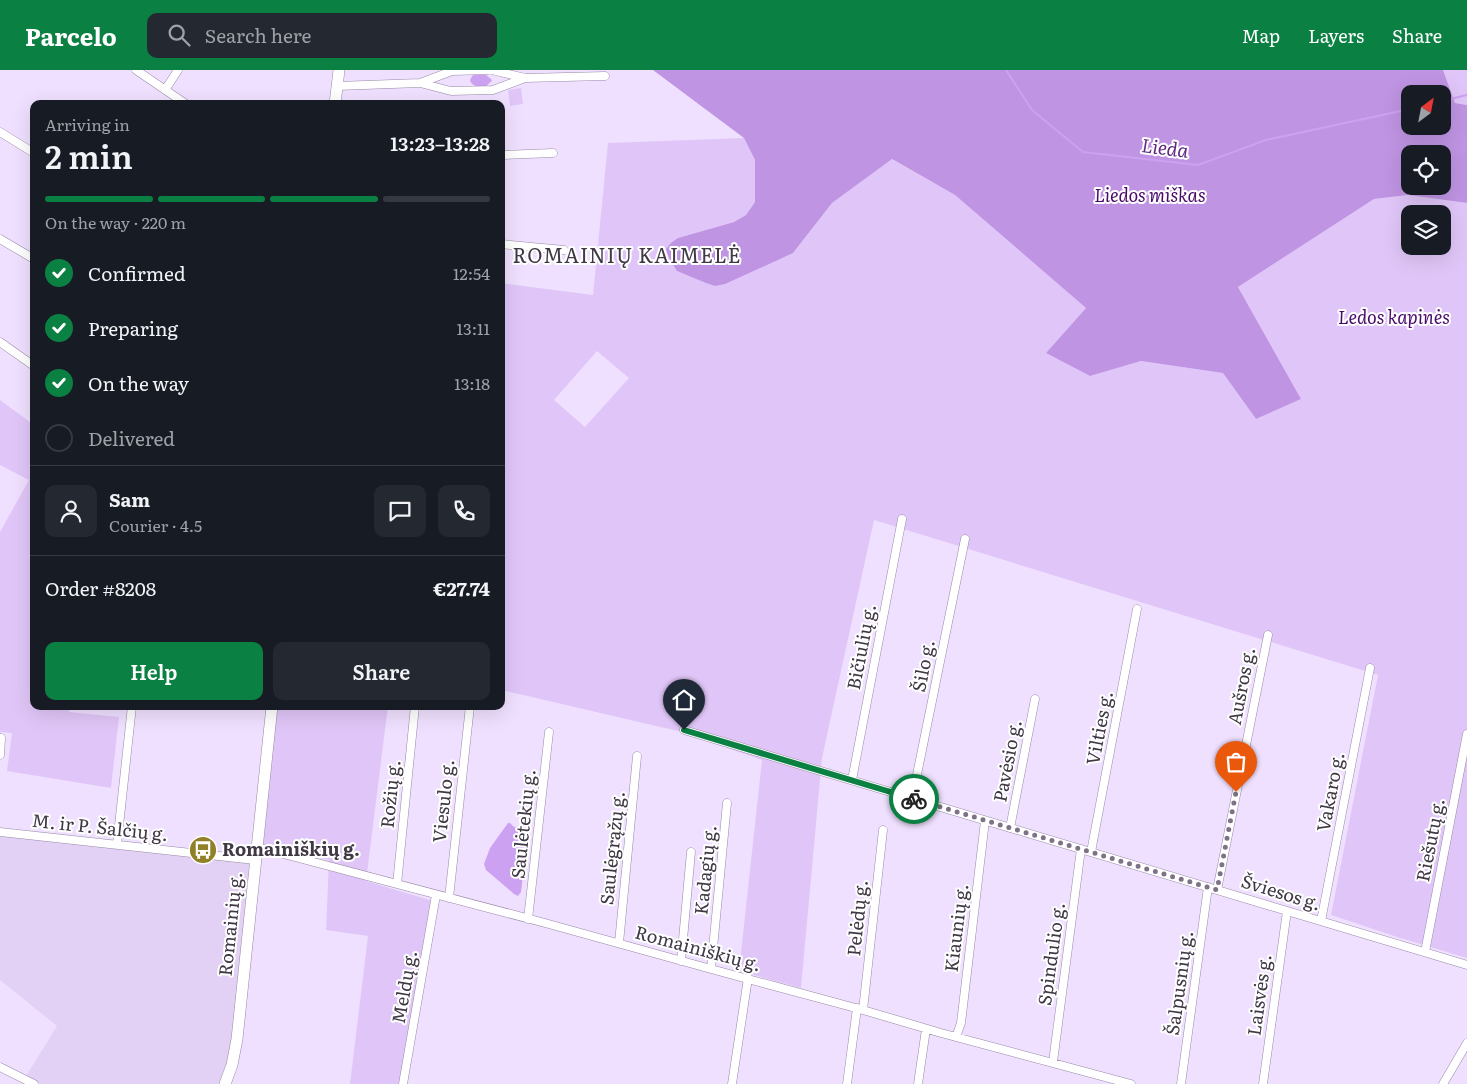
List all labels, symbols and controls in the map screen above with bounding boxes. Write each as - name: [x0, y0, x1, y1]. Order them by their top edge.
- search box: [147, 13, 497, 58]
- text: Parcelo: [25, 18, 117, 53]
- icon: search: [165, 21, 193, 49]
- text: Search here: [205, 21, 311, 49]
- text: Map: [1242, 22, 1280, 49]
- text: Layers: [1308, 22, 1364, 49]
- text: Share: [1392, 22, 1442, 49]
- north arrow: [1401, 85, 1451, 135]
- map controls: [1401, 85, 1451, 255]
- text: Arriving in: [45, 112, 130, 136]
- text: 13:23–13:28: [390, 129, 490, 157]
- water label: Lieda: [1140, 130, 1190, 164]
- text: 2 min: [45, 131, 133, 179]
- button: locate: [1401, 145, 1451, 195]
- park label: Liedos miškas: [1094, 181, 1206, 208]
- button: layers: [1401, 205, 1451, 255]
- text: On the way · 220 m: [45, 210, 186, 234]
- district label: ROMAINIŲ KAIMELĖ: [513, 239, 741, 269]
- icon: check: [45, 259, 73, 287]
- text: Confirmed: [88, 259, 186, 287]
- text: 12:54: [453, 261, 490, 285]
- park label: Ledos kapinės: [1338, 303, 1450, 330]
- icon: check: [45, 314, 73, 342]
- text: Preparing: [88, 314, 178, 342]
- text: 13:11: [456, 316, 490, 340]
- icon: check: [45, 369, 73, 397]
- text: On the way: [88, 369, 189, 397]
- text: 13:18: [454, 371, 490, 395]
- text: Delivered: [88, 424, 175, 452]
- button: person: [45, 485, 97, 537]
- text: Sam: [109, 485, 150, 513]
- button: chat: [374, 485, 426, 537]
- button: phone: [438, 485, 490, 537]
- text: Courier · 4.5: [109, 513, 202, 537]
- text: Order #8208: [45, 574, 156, 602]
- text: €27.74: [433, 574, 490, 602]
- street label: Bičiulių g.: [839, 601, 882, 692]
- street label: Šilo g.: [904, 637, 941, 694]
- button: Help: [45, 642, 263, 700]
- button: Share: [273, 642, 490, 700]
- street label: Aušros g.: [1220, 645, 1261, 727]
- pin: [663, 679, 705, 730]
- icon: home: [670, 686, 698, 714]
- street label: Vilties g.: [1078, 688, 1119, 767]
- street label: Pavėsio g.: [985, 717, 1028, 804]
- pin: [1215, 741, 1257, 792]
- icon: bag: [1222, 748, 1250, 776]
- street label: Vakaro g.: [1309, 750, 1350, 834]
- street label: Rožių g.: [373, 758, 407, 829]
- street label: Viesulo g.: [425, 758, 460, 844]
- street label: Saulėtekių g.: [503, 768, 542, 880]
- courier: [889, 774, 939, 824]
- icon: bike: [900, 785, 928, 813]
- street label: Saulėgrąžų g.: [592, 790, 631, 906]
- street label: Riešutų g.: [1408, 795, 1451, 884]
- street label: M. ir P. Šalčių g.: [31, 806, 170, 847]
- street label: Kadagių g.: [686, 823, 723, 916]
- bus stop icon: Romainiškių g.: [188, 835, 218, 865]
- place label: Romainiškių g.: [222, 835, 360, 862]
- street label: Šviesos g.: [1238, 867, 1325, 917]
- street label: Romainių g.: [211, 870, 248, 977]
- street label: Pelėdų g.: [839, 878, 874, 957]
- street label: Kiaunių g.: [937, 882, 974, 974]
- street label: Spindulio g.: [1030, 900, 1071, 1007]
- street label: Romainiškių g.: [632, 918, 765, 977]
- street label: Šalpusnių g.: [1158, 929, 1199, 1037]
- street label: Meldų g.: [384, 948, 423, 1026]
- street label: Laisvės g.: [1239, 952, 1278, 1037]

